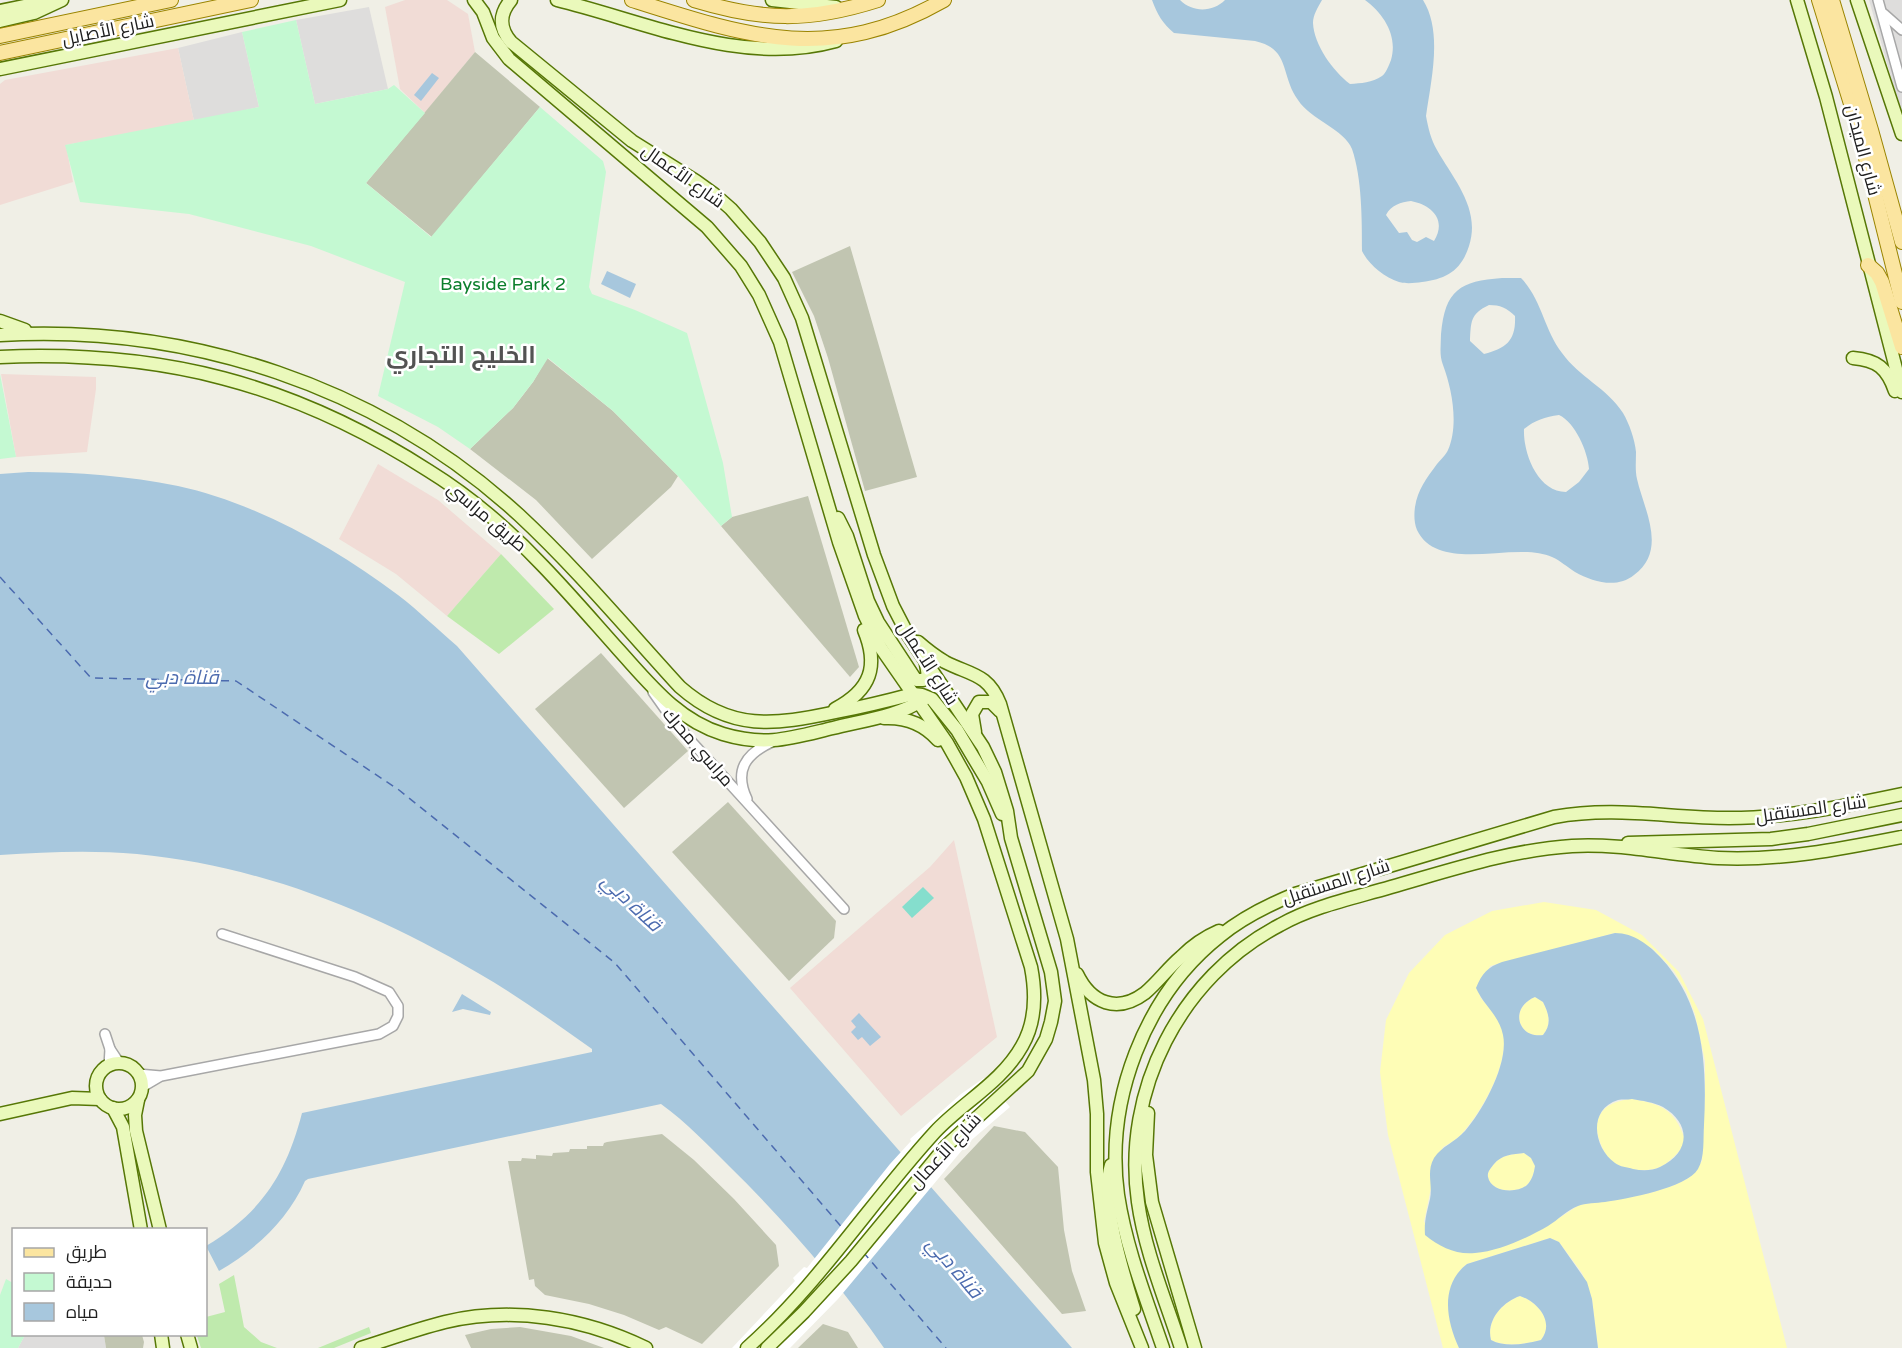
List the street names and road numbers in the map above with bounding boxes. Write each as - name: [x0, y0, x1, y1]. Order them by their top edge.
- street label: شارع الأصايل: [60, 10, 156, 51]
- street label: شارع الميدان: [1839, 102, 1886, 198]
- street label: شارع الأعمال: [637, 139, 729, 213]
- street label: طريق مراسي: [442, 478, 531, 558]
- street label: شارع الأعمال: [892, 617, 963, 710]
- street label: مراسي محرك: [656, 703, 738, 792]
- street label: شارع المستقبل: [1754, 790, 1868, 829]
- street label: شارع المستقبل: [1280, 854, 1393, 911]
- street label: شارع الأعمال: [904, 1108, 987, 1194]

